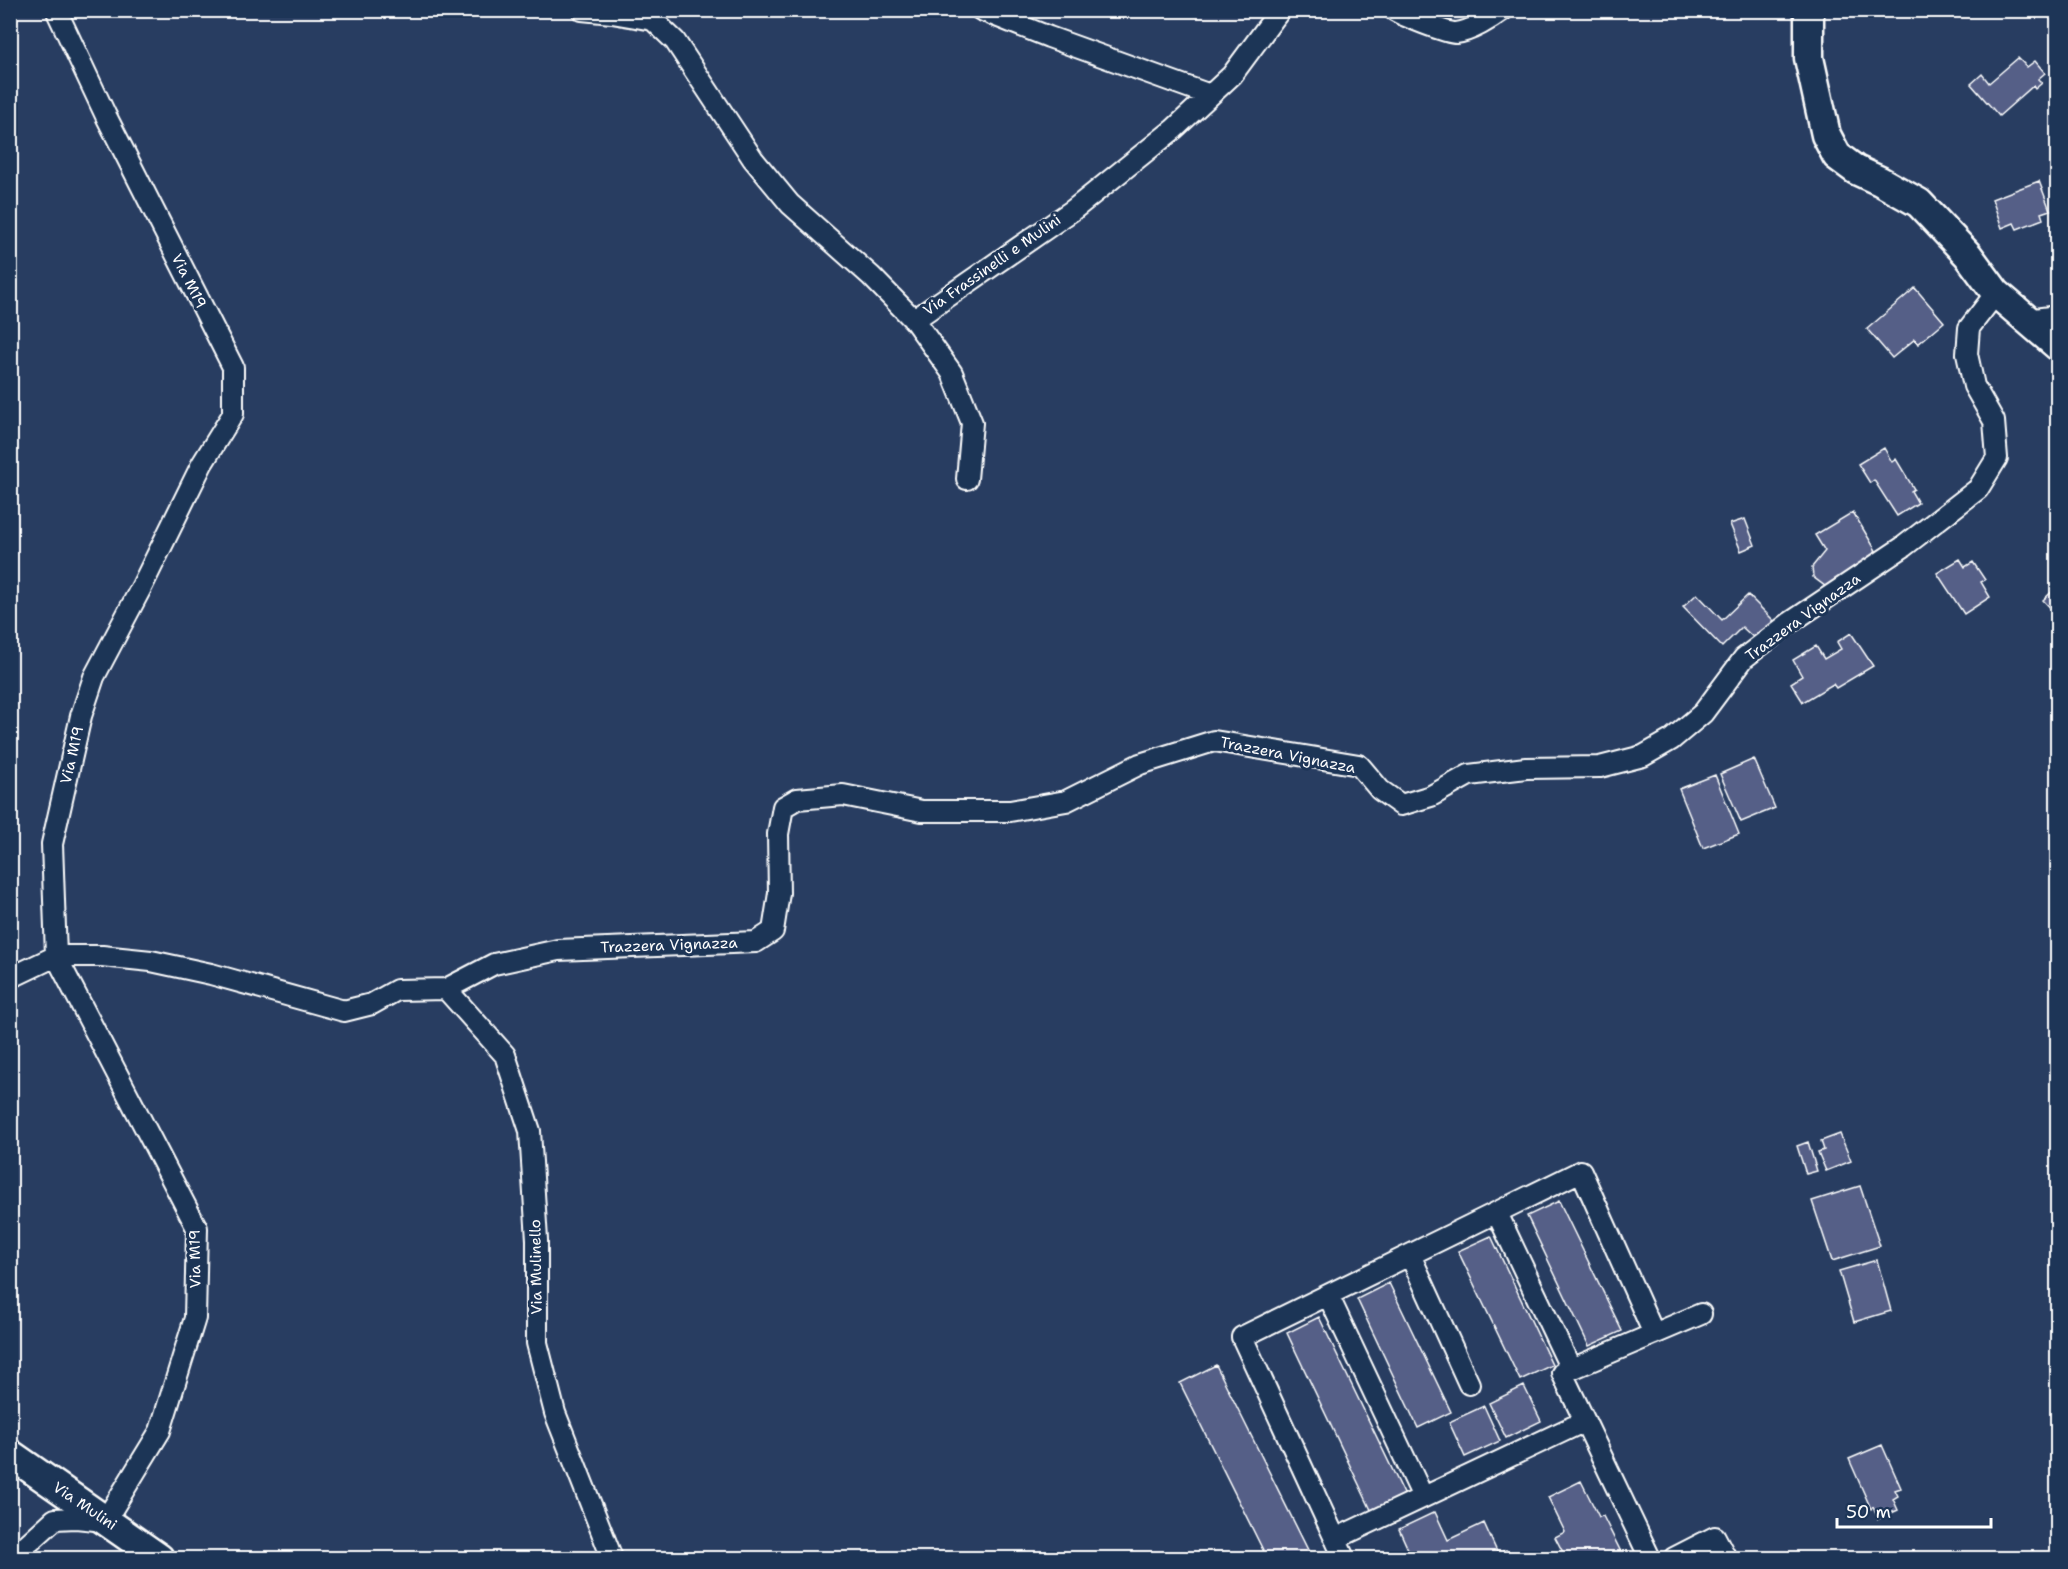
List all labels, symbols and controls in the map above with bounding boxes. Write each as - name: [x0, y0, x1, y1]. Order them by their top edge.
- street label: Via Frassinelli e Mulini: [919, 210, 1065, 320]
- street label: Via M19: [167, 250, 211, 312]
- street label: Trazzera Vignazza: [1742, 568, 1865, 665]
- street label: Via M19: [56, 724, 88, 786]
- street label: Trazzera Vignazza: [1219, 732, 1358, 778]
- street label: Trazzera Vignazza: [600, 933, 739, 957]
- street label: Via Mulinello: [525, 1219, 547, 1315]
- street label: Via M19: [184, 1229, 206, 1289]
- street label: Via Mulini: [49, 1477, 121, 1535]
- scale bar: [1837, 1491, 1992, 1529]
- text: 50 m: [1846, 1500, 1891, 1524]

